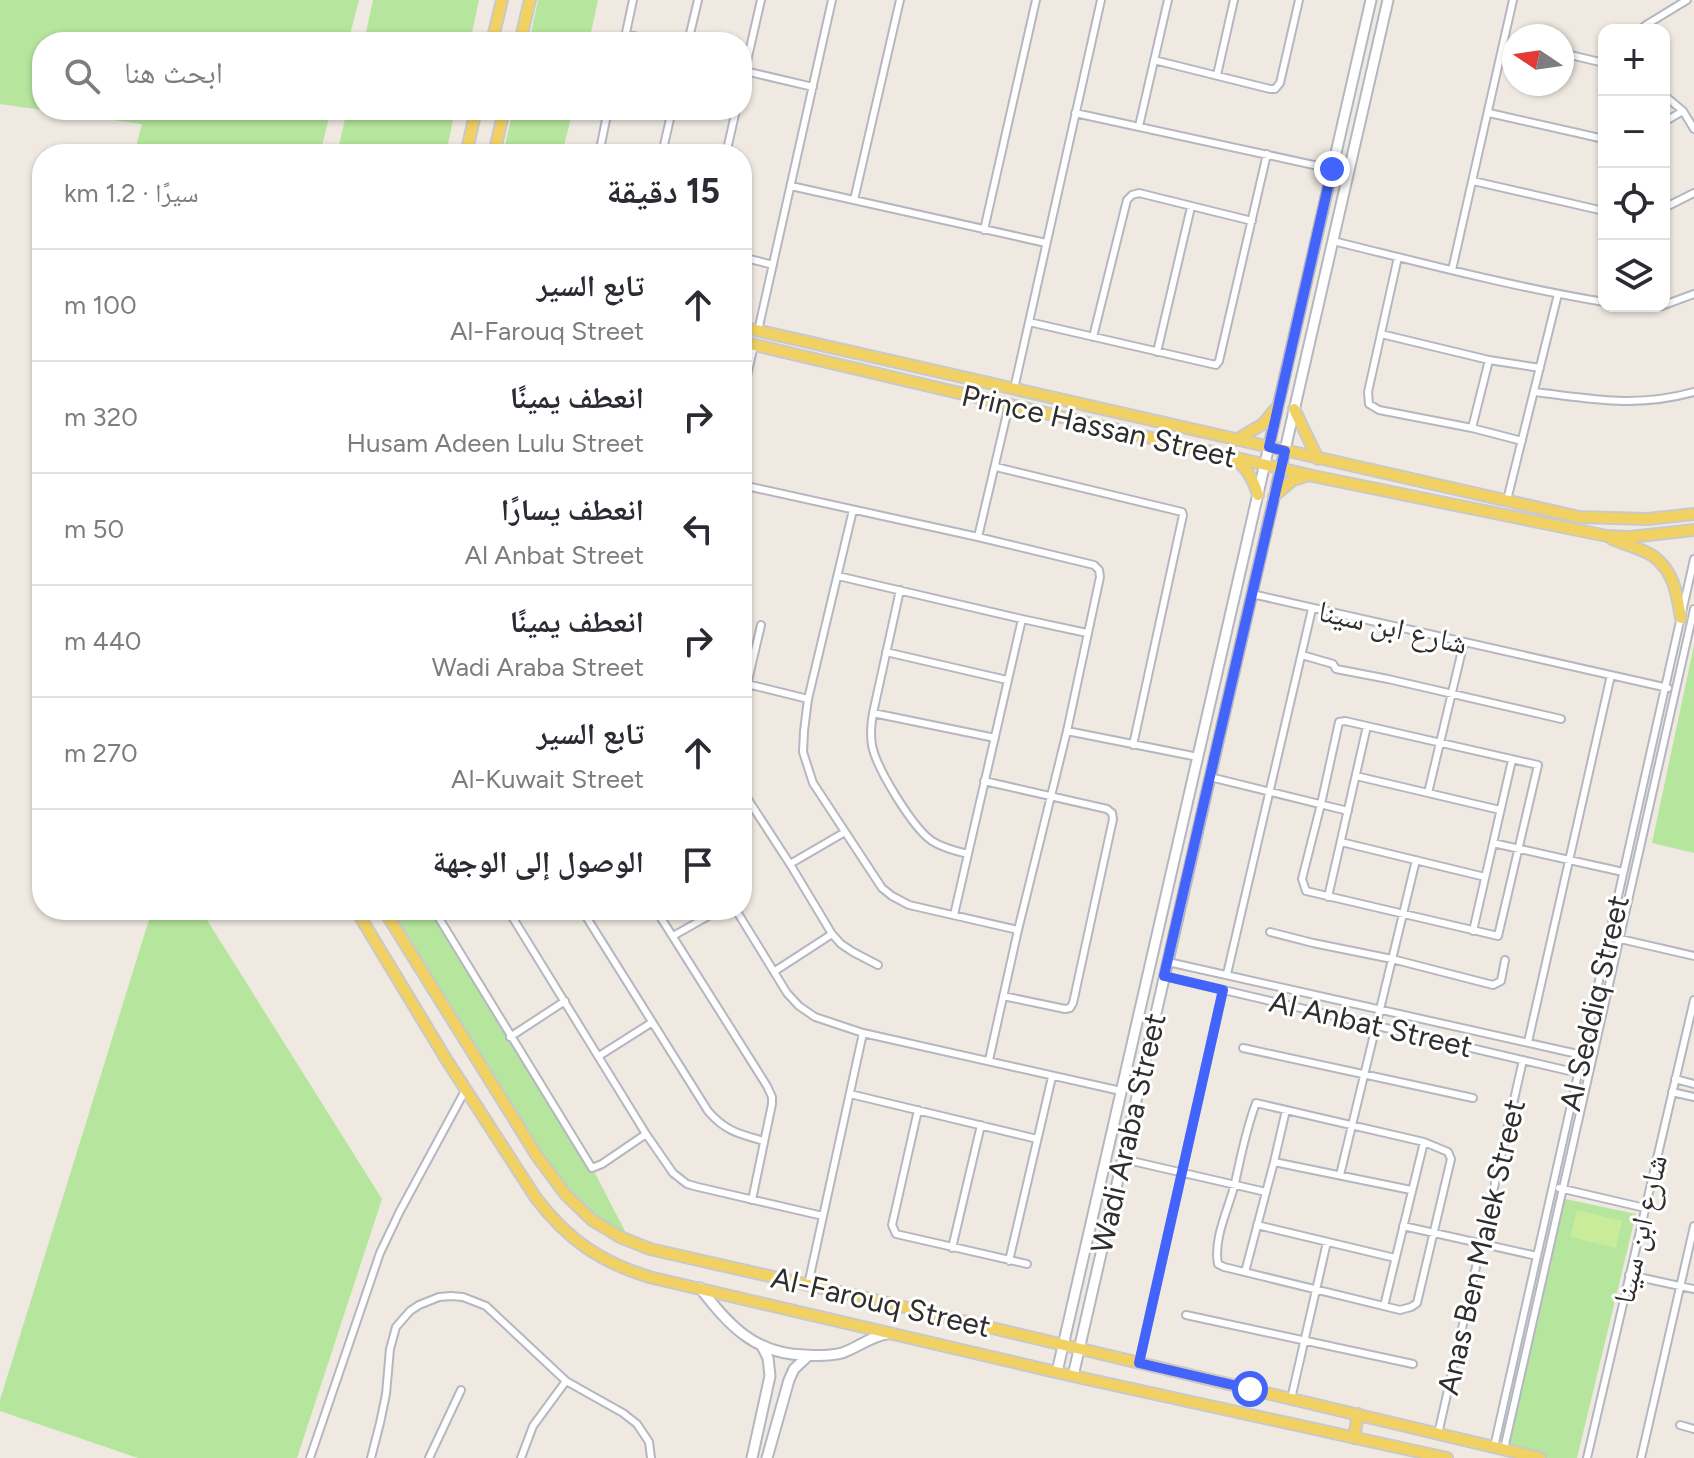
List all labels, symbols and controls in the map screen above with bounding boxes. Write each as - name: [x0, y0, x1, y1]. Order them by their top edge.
- north arrow: [1502, 24, 1574, 96]
- map controls: [1598, 24, 1670, 312]
- button: +: [1598, 24, 1670, 96]
- search box: [32, 32, 752, 120]
- icon: search: [60, 54, 104, 98]
- text: ابحث هنا: [124, 54, 223, 91]
- button: −: [1598, 96, 1670, 168]
- route end: [1314, 151, 1350, 187]
- button: locate: [1598, 168, 1670, 240]
- text: 15 دقيقة: [606, 171, 720, 212]
- text: سيرًا · 1.2 km: [64, 177, 198, 209]
- button: layers: [1598, 240, 1670, 312]
- text: تابع السير: [537, 267, 644, 304]
- icon: ahead: [676, 283, 720, 327]
- text: 100 m: [64, 289, 137, 321]
- text: Al-Farouq Street: [450, 315, 644, 347]
- street label: Prince Hassan Street: [958, 376, 1240, 476]
- text: انعطف يمينًا: [510, 379, 644, 416]
- icon: right: [676, 395, 720, 439]
- text: 320 m: [64, 401, 138, 433]
- text: Husam Adeen Lulu Street: [347, 427, 644, 459]
- text: انعطف يسارًا: [501, 491, 644, 528]
- icon: left: [676, 507, 720, 551]
- text: 50 m: [64, 513, 124, 545]
- text: Al Anbat Street: [465, 539, 644, 571]
- street label: شارع ابن سينا: [1315, 592, 1471, 663]
- text: انعطف يمينًا: [510, 603, 644, 640]
- icon: right: [676, 619, 720, 663]
- text: 440 m: [64, 625, 142, 657]
- text: Wadi Araba Street: [432, 651, 644, 683]
- text: تابع السير: [537, 715, 644, 752]
- icon: ahead: [676, 731, 720, 775]
- text: 270 m: [64, 737, 138, 769]
- text: Al-Kuwait Street: [451, 763, 644, 795]
- text: الوصول إلى الوجهة: [432, 843, 644, 880]
- icon: arrive: [676, 843, 720, 887]
- street label: Al Seddiq Street: [1551, 892, 1637, 1114]
- street label: Al Anbat Street: [1266, 983, 1476, 1065]
- street label: Wadi Araba Street: [1082, 1010, 1174, 1256]
- street label: Anas Ben Malek Street: [1429, 1096, 1533, 1398]
- street label: شارع ابن سينا: [1605, 1151, 1676, 1307]
- street label: Al-Farouq Street: [768, 1259, 994, 1345]
- route start: [1232, 1371, 1268, 1407]

